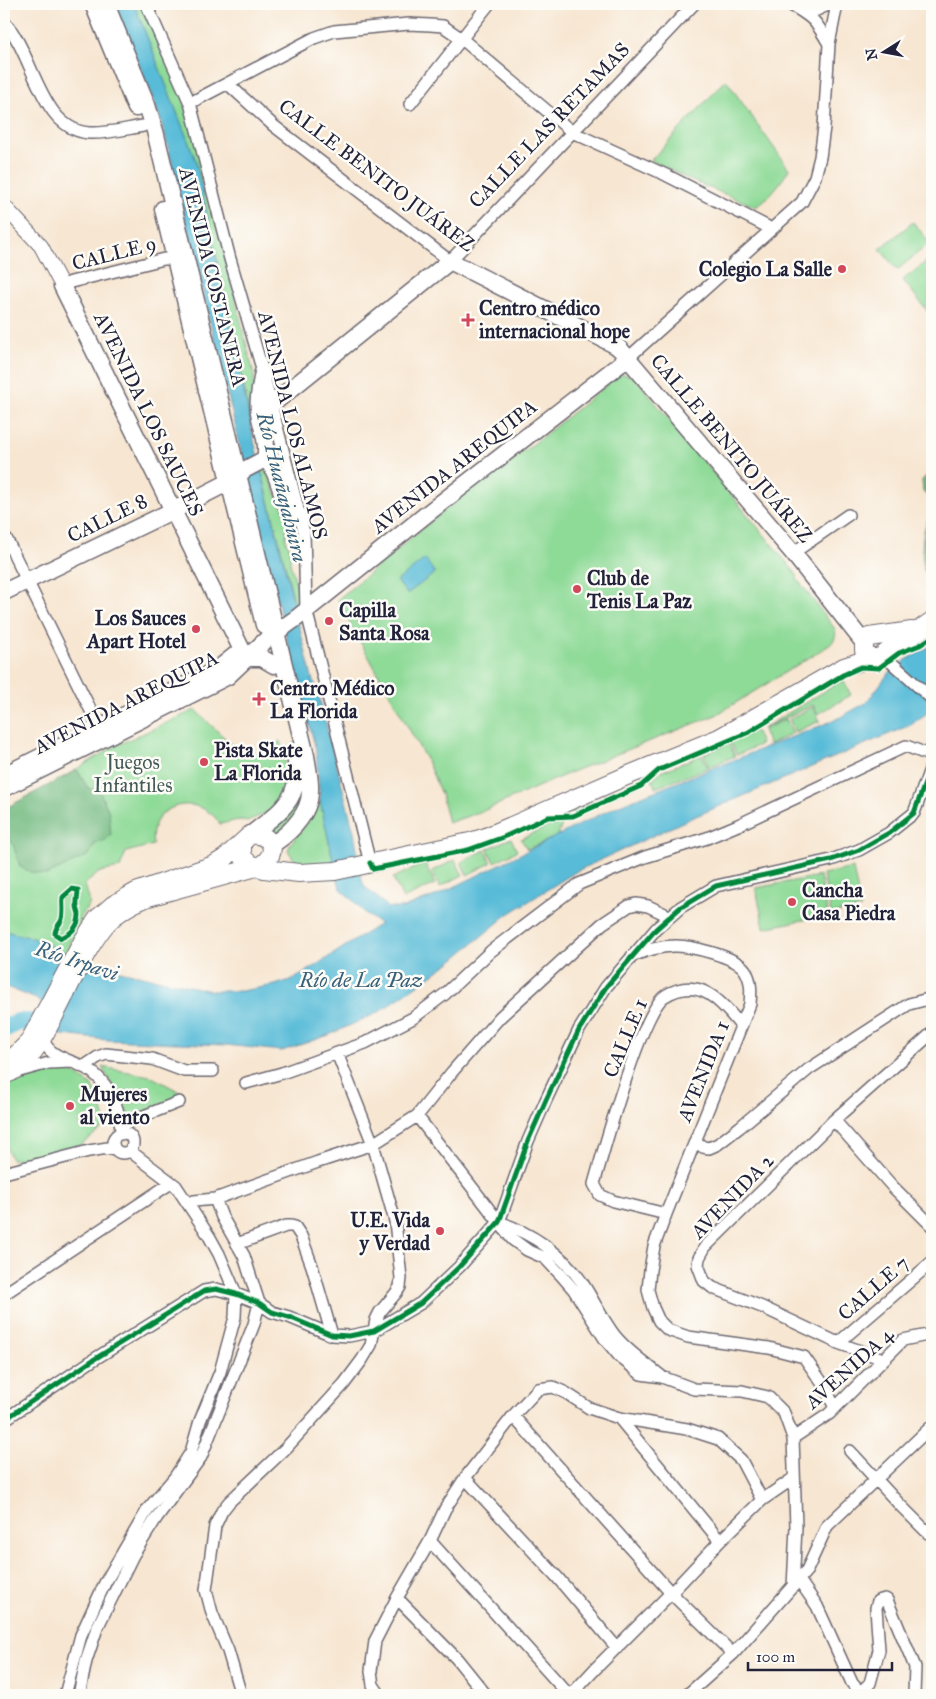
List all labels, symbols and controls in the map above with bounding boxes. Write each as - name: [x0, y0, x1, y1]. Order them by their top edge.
- north arrow: [858, 28, 908, 78]
- street label: CALLE LAS RETAMAS: [464, 37, 634, 213]
- text: N: [862, 47, 881, 62]
- street label: CALLE BENITO JUÁREZ: [274, 93, 480, 257]
- street label: AVENIDA COSTANERA: [174, 164, 252, 390]
- street label: CALLE 9: [69, 231, 159, 275]
- place label: Colegio La Salle: [699, 257, 833, 282]
- marker: Colegio La Salle: [836, 263, 848, 275]
- place label: Centro médico internacional hope: [479, 296, 631, 344]
- street label: AVENIDA LOS SAUCES: [89, 307, 209, 520]
- street label: AVENIDA LOS ALAMOS: [253, 308, 333, 542]
- marker: Centro médico internacional hope: [461, 313, 475, 327]
- street label: CALLE BENITO JUÁREZ: [645, 348, 819, 548]
- street label: AVENIDA AREQUIPA: [366, 394, 542, 539]
- water label: Río Huañajahuira: [250, 408, 313, 565]
- street label: CALLE 8: [63, 488, 151, 548]
- place label: Club de Tenis La Paz: [586, 566, 692, 613]
- marker: Club de Tenis La Paz: [571, 583, 583, 595]
- place label: Capilla Santa Rosa: [339, 598, 430, 645]
- place label: Los Sauces Apart Hotel: [85, 606, 187, 654]
- marker: Capilla Santa Rosa: [323, 615, 335, 627]
- marker: Los Sauces Apart Hotel: [190, 623, 202, 635]
- street label: AVENIDA AREQUIPA: [29, 645, 223, 759]
- place label: Centro Médico La Florida: [270, 676, 395, 723]
- marker: Centro Médico La Florida: [252, 692, 266, 706]
- place label: Pista Skate La Florida: [214, 738, 303, 785]
- park label: Juegos Infantiles: [94, 750, 172, 797]
- marker: Pista Skate La Florida: [198, 756, 210, 768]
- place label: Cancha Casa Piedra: [802, 878, 896, 925]
- marker: Cancha Casa Piedra: [786, 896, 798, 908]
- water label: Río Irpavi: [31, 935, 122, 987]
- water label: Río de La Paz: [298, 967, 423, 993]
- street label: CALLE 1: [598, 995, 652, 1081]
- street label: AVENIDA 1: [671, 1017, 734, 1126]
- place label: Mujeres al viento: [80, 1082, 150, 1129]
- marker: Mujeres al viento: [64, 1100, 76, 1112]
- street label: AVENIDA 2: [685, 1148, 779, 1244]
- place label: U.E. Vida y Verdad: [350, 1208, 431, 1256]
- marker: U.E. Vida y Verdad: [434, 1225, 446, 1237]
- street label: CALLE 7: [833, 1251, 913, 1325]
- street label: AVENIDA 4: [799, 1322, 899, 1414]
- scale bar: [748, 1639, 892, 1671]
- text: 100 m: [756, 1648, 796, 1666]

